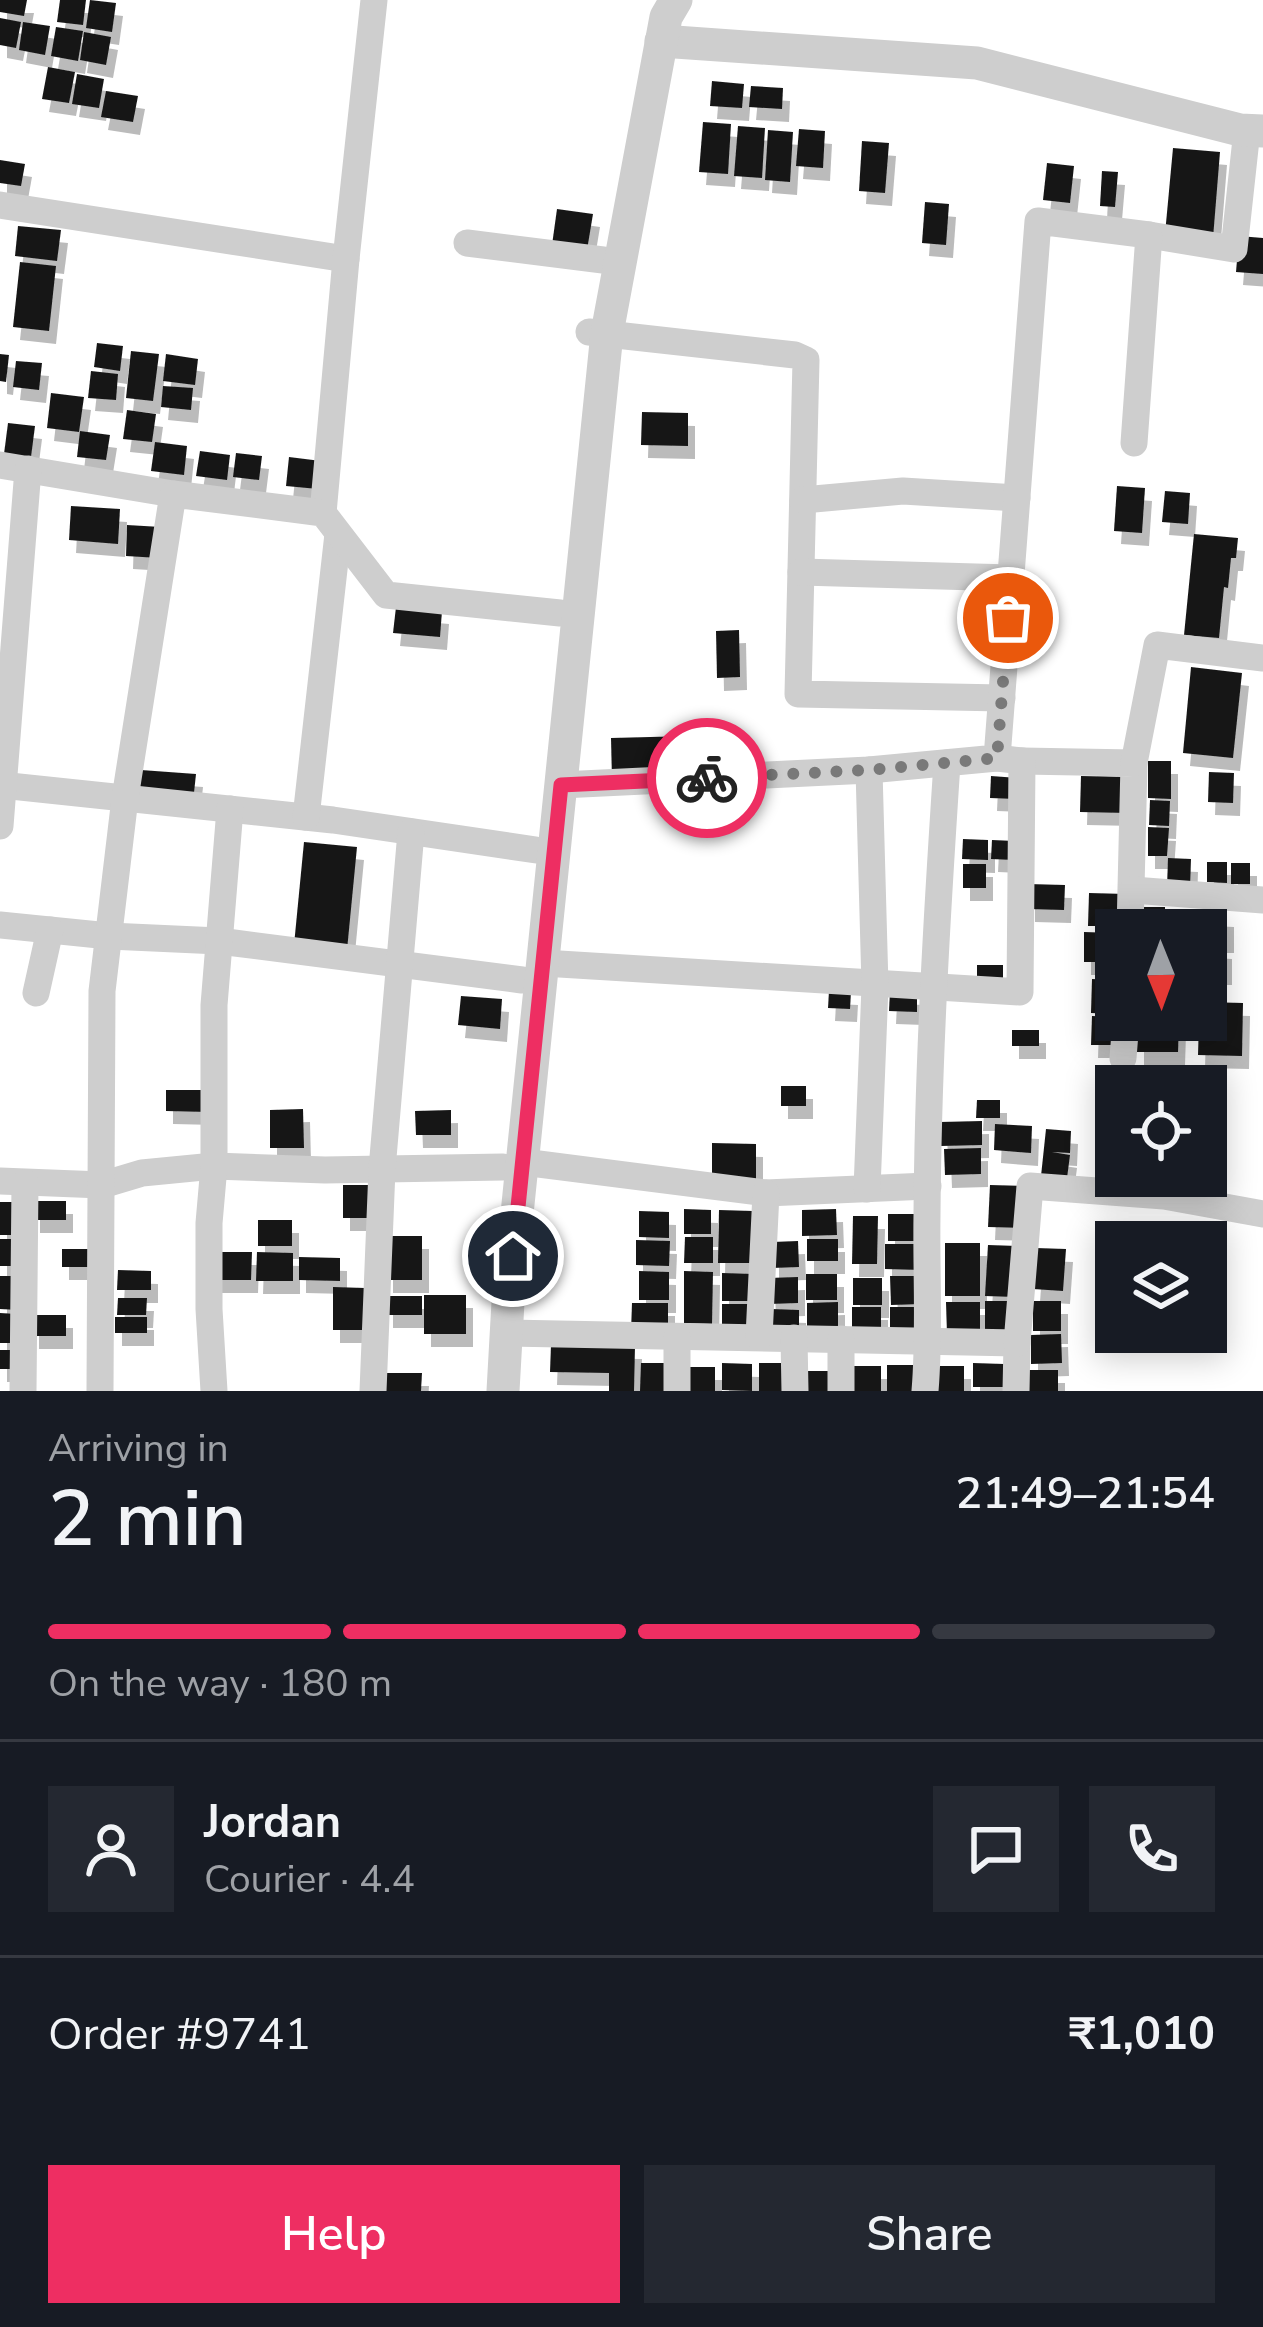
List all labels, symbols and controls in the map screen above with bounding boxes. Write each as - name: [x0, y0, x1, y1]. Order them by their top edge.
- pin: [957, 567, 1059, 669]
- icon: bag: [975, 585, 1041, 651]
- courier: [647, 718, 767, 838]
- icon: bike: [674, 745, 740, 811]
- north arrow: [1095, 909, 1227, 1041]
- map controls: [1095, 909, 1227, 1353]
- button: locate: [1095, 1065, 1227, 1197]
- pin: [462, 1205, 564, 1307]
- button: layers: [1095, 1221, 1227, 1353]
- icon: home: [480, 1223, 546, 1289]
- text: Arriving in: [48, 1422, 229, 1475]
- text: 21:49–21:54: [955, 1463, 1215, 1524]
- text: 2 min: [48, 1466, 247, 1573]
- text: On the way · 180 m: [48, 1657, 392, 1710]
- button: person: [48, 1786, 174, 1912]
- button: chat: [933, 1786, 1059, 1912]
- button: phone: [1089, 1786, 1215, 1912]
- text: Jordan: [204, 1792, 341, 1853]
- text: Courier · 4.4: [204, 1853, 415, 1906]
- text: Order #9741: [48, 2004, 311, 2065]
- text: ₹1,010: [1069, 2004, 1215, 2065]
- button: Help: [48, 2165, 620, 2303]
- button: Share: [644, 2165, 1215, 2303]

